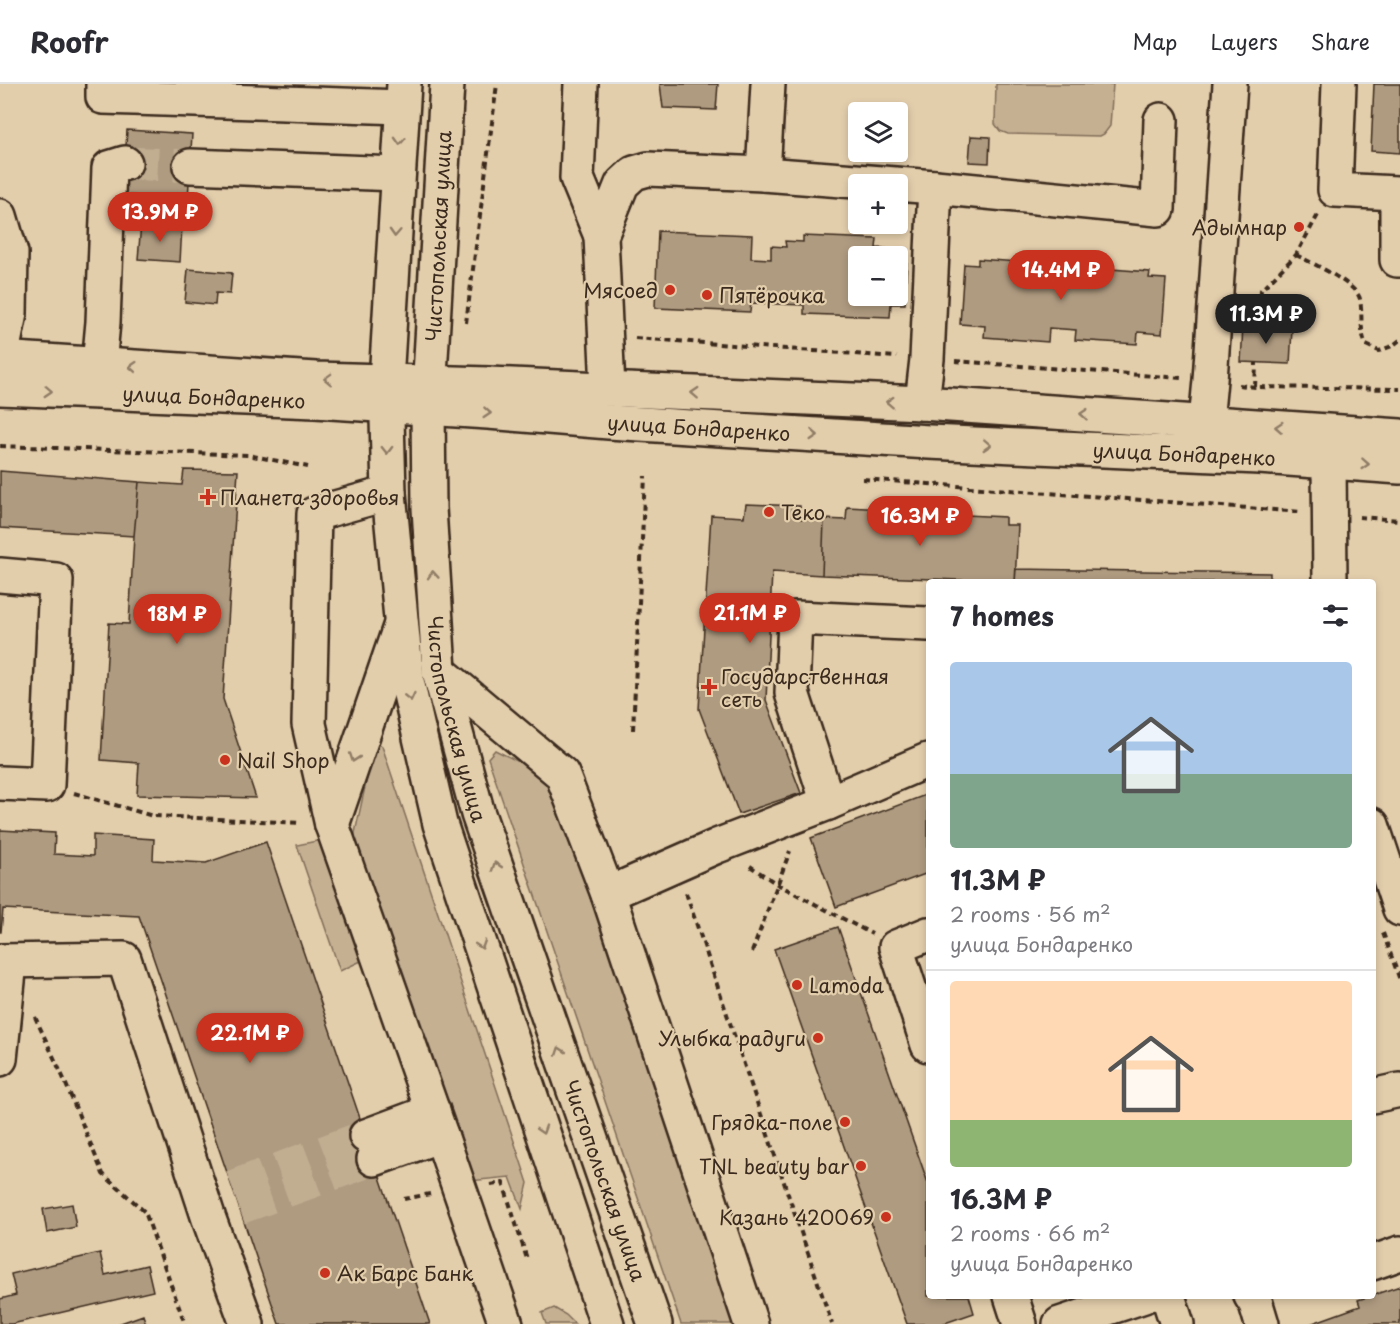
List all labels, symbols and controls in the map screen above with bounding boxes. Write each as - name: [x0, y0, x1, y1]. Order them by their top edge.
- text: Roofr: [30, 20, 109, 63]
- text: Map: [1133, 25, 1177, 57]
- text: Layers: [1210, 25, 1278, 57]
- text: Share: [1311, 25, 1370, 57]
- map controls: [848, 102, 908, 306]
- button: layers: [848, 102, 908, 162]
- street label: Чистопольская улица: [417, 129, 459, 342]
- one-way arrow: [394, 136, 407, 145]
- button: +: [848, 174, 908, 234]
- pin: 13.9M ₽: [105, 192, 215, 243]
- text: 13.9M ₽: [122, 196, 198, 226]
- place label: Адымнар: [1192, 212, 1287, 242]
- marker: Адымнар: [1292, 220, 1306, 234]
- one-way arrow: [389, 228, 402, 237]
- button: −: [848, 246, 908, 306]
- pin: 14.4M ₽: [1006, 250, 1116, 301]
- text: 14.4M ₽: [1022, 254, 1100, 284]
- place label: Мясоед: [583, 275, 658, 305]
- place label: Пятёрочка: [719, 280, 825, 310]
- marker: Мясоед: [663, 283, 677, 297]
- marker: Пятёрочка: [700, 288, 714, 302]
- pin: 11.3M ₽: [1211, 294, 1321, 345]
- text: 11.3M ₽: [1229, 298, 1303, 328]
- one-way arrow: [129, 361, 138, 374]
- one-way arrow: [323, 373, 332, 385]
- street label: улица Бондаренко: [122, 378, 306, 416]
- one-way arrow: [43, 384, 52, 397]
- one-way arrow: [690, 387, 699, 400]
- one-way arrow: [885, 395, 894, 408]
- one-way arrow: [482, 406, 491, 419]
- street label: улица Бондаренко: [606, 407, 791, 448]
- one-way arrow: [1080, 408, 1089, 421]
- one-way arrow: [1274, 421, 1283, 434]
- one-way arrow: [809, 428, 818, 441]
- street label: улица Бондаренко: [1092, 434, 1277, 473]
- one-way arrow: [983, 438, 992, 451]
- one-way arrow: [381, 445, 394, 454]
- one-way arrow: [1360, 457, 1369, 470]
- place label: Планета здоровья: [220, 482, 399, 512]
- marker: Планета здоровья: [201, 490, 215, 504]
- pin: 16.3M ₽: [865, 496, 975, 547]
- place label: Теко: [781, 497, 825, 527]
- text: 16.3M ₽: [881, 500, 959, 530]
- marker: Теко: [762, 505, 776, 519]
- one-way arrow: [427, 570, 440, 579]
- pin: 21.1M ₽: [695, 593, 805, 644]
- pin: 18M ₽: [135, 594, 219, 645]
- text: 7 homes: [950, 596, 1054, 635]
- text: 21.1M ₽: [713, 597, 787, 627]
- text: 18M ₽: [147, 598, 207, 628]
- icon: filters: [1319, 599, 1352, 632]
- street label: Чистопольская улица: [421, 615, 495, 827]
- place label: Государственная сеть: [721, 661, 889, 714]
- marker: Государственная сеть: [702, 680, 716, 694]
- one-way arrow: [403, 692, 416, 702]
- icon: home: [1097, 701, 1205, 809]
- place label: Nail Shop: [237, 745, 330, 775]
- one-way arrow: [349, 752, 362, 763]
- marker: Nail Shop: [218, 753, 232, 767]
- text: 11.3M ₽: [950, 860, 1045, 899]
- one-way arrow: [490, 862, 503, 872]
- text: 2 rooms · 56 m²: [950, 899, 1111, 929]
- text: улица Бондаренко: [950, 929, 1133, 959]
- one-way arrow: [473, 939, 486, 950]
- place label: Lamoda: [809, 970, 885, 1000]
- marker: Lamoda: [790, 978, 804, 992]
- pin: 22.1M ₽: [195, 1013, 305, 1064]
- text: 22.1M ₽: [210, 1017, 290, 1047]
- icon: home: [1097, 1020, 1205, 1128]
- place label: Улыбка радуги: [659, 1023, 806, 1053]
- marker: Улыбка радуги: [811, 1031, 825, 1045]
- one-way arrow: [554, 1046, 567, 1057]
- street label: Чистопольская улица: [556, 1076, 654, 1286]
- place label: Грядка-поле: [711, 1107, 833, 1137]
- marker: Грядка-поле: [838, 1115, 852, 1129]
- one-way arrow: [535, 1124, 548, 1135]
- place label: TNL beauty bar: [699, 1151, 849, 1181]
- marker: TNL beauty bar: [854, 1159, 868, 1173]
- text: 16.3M ₽: [950, 1179, 1052, 1218]
- place label: Казань 420069: [719, 1202, 874, 1232]
- marker: Казань 420069: [879, 1210, 893, 1224]
- text: 2 rooms · 66 m²: [950, 1218, 1110, 1248]
- text: улица Бондаренко: [950, 1248, 1133, 1278]
- place label: Ак Барс Банк: [337, 1258, 474, 1288]
- marker: Ак Барс Банк: [318, 1266, 332, 1280]

